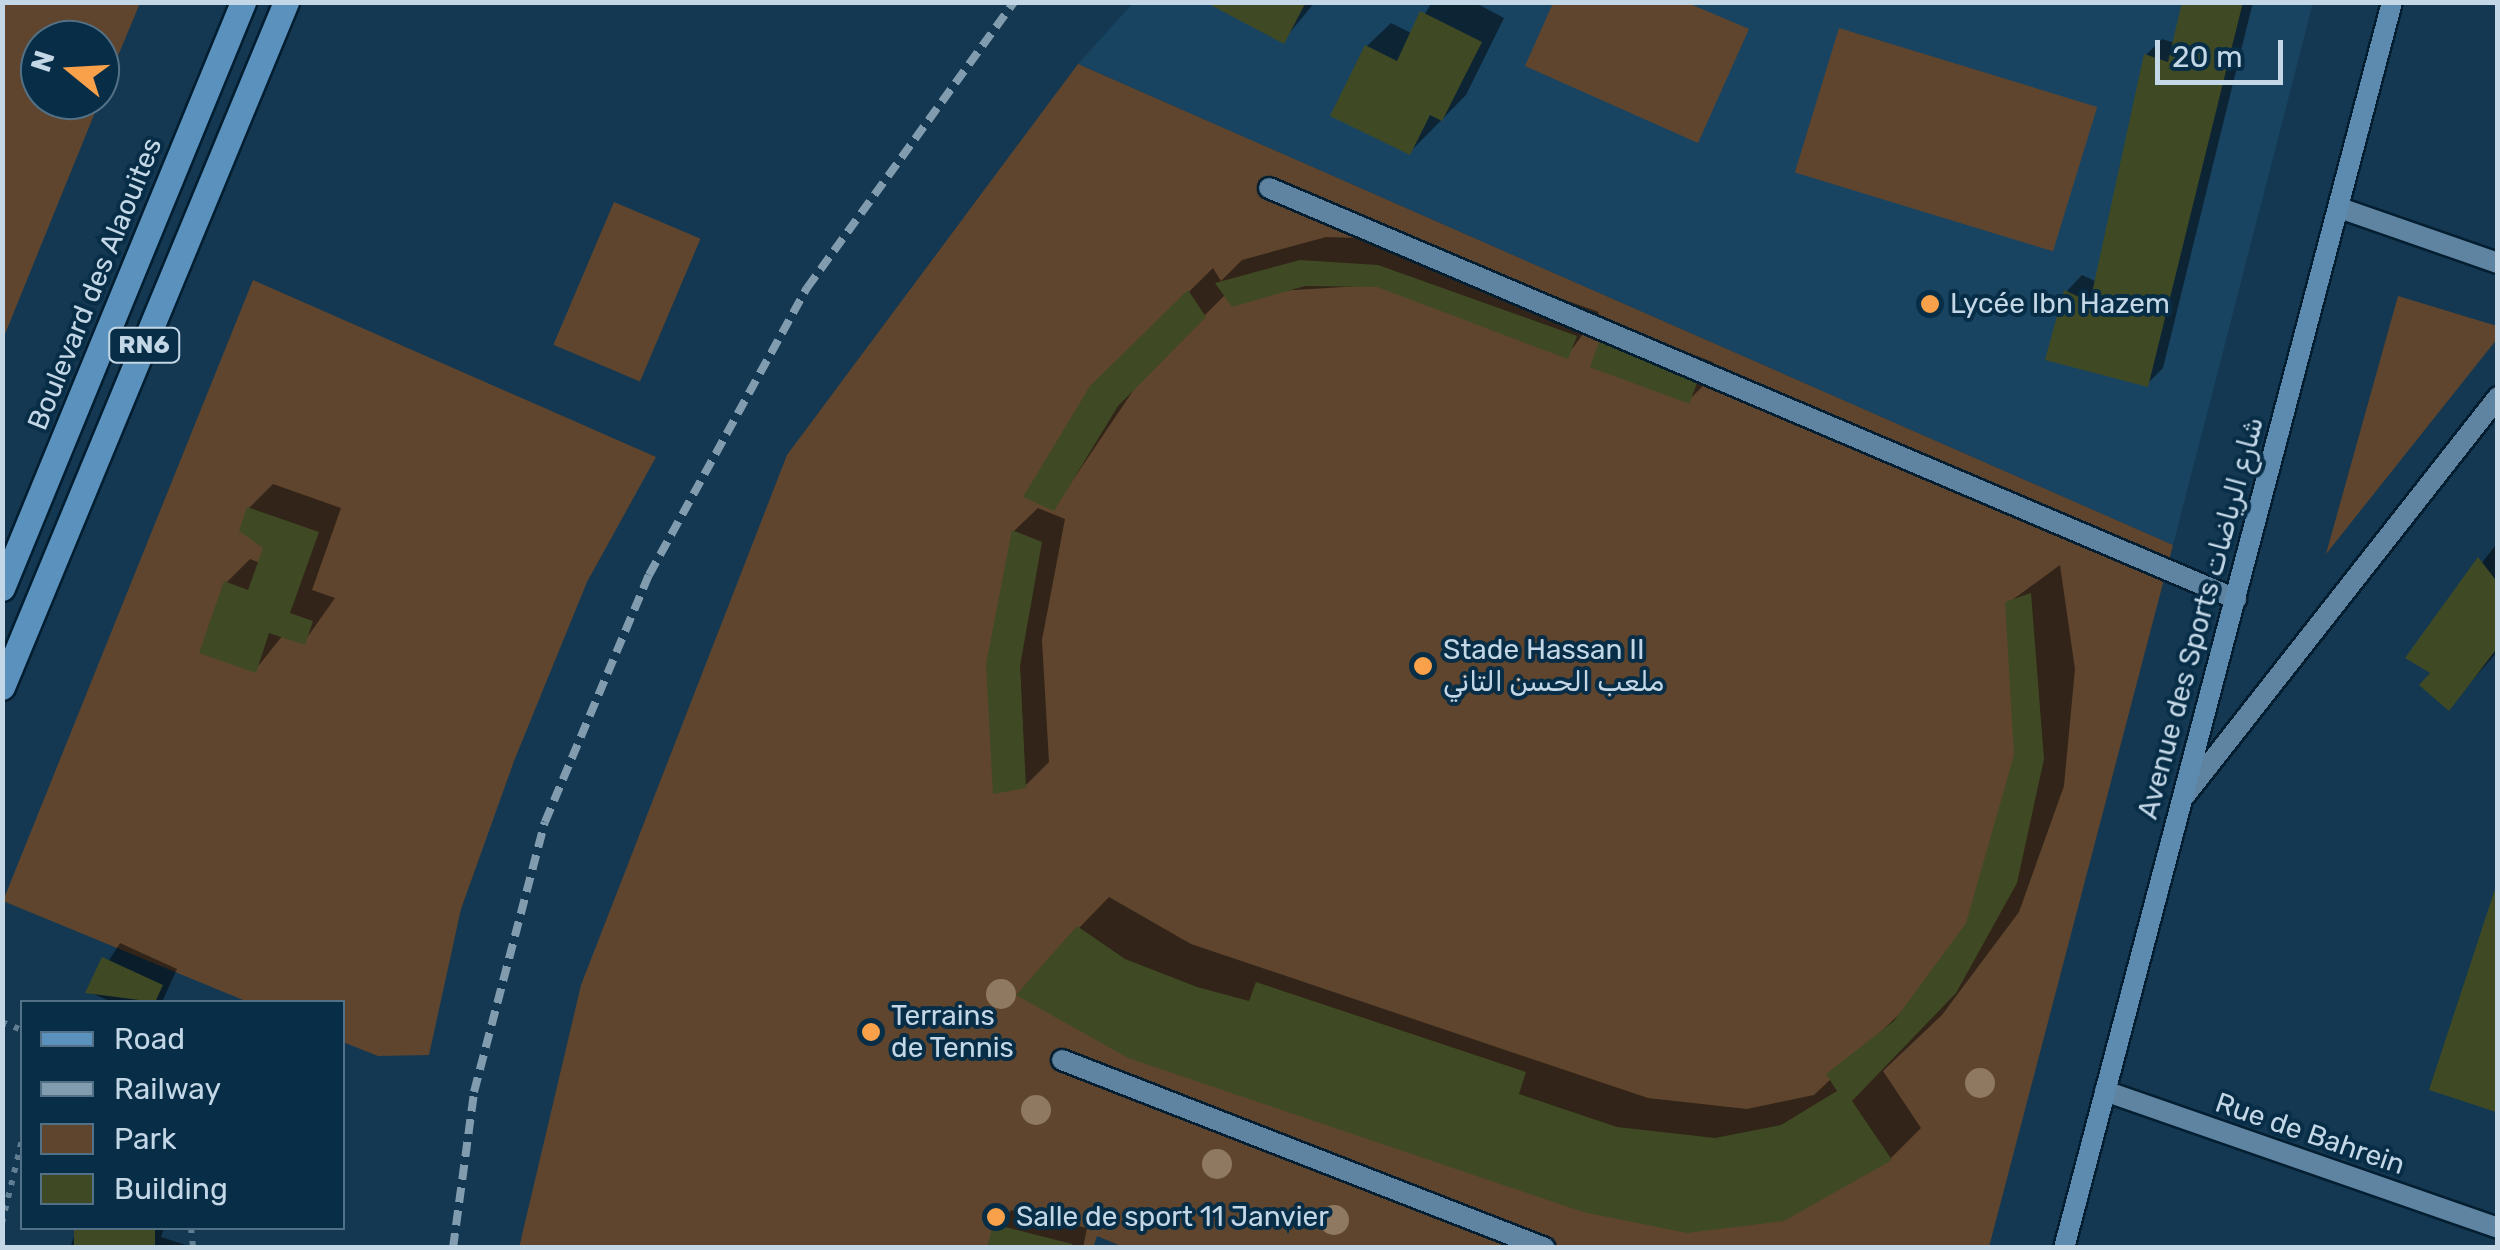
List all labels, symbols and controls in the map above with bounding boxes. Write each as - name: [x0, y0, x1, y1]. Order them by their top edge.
- north arrow: [20, 20, 120, 120]
- scale bar: [2160, 20, 2288, 82]
- text: 20 m: [2172, 39, 2243, 75]
- text: N: [24, 47, 62, 76]
- street label: Boulevard des Alaouites: [21, 133, 169, 435]
- place label: Lycée Ibn Hazem: [1950, 287, 2170, 321]
- marker: Lycée Ibn Hazem: [1919, 293, 1941, 315]
- road number: RN6: [106, 325, 182, 365]
- street label: Avenue des Sports شارع الرياضات: [2131, 413, 2271, 823]
- place label: Stade Hassan II ملعب الحسن التاني: [1443, 633, 1664, 699]
- marker: Stade Hassan II ملعب الحسن التاني: [1412, 655, 1434, 677]
- place label: Terrains de Tennis: [891, 999, 1014, 1065]
- legend: [20, 1000, 345, 1230]
- text: Road: [114, 1021, 185, 1057]
- marker: Terrains de Tennis: [860, 1021, 882, 1043]
- text: Railway: [114, 1071, 221, 1107]
- street label: Rue de Bahrein: [2211, 1086, 2409, 1182]
- text: Park: [114, 1121, 176, 1157]
- text: Building: [114, 1171, 228, 1207]
- place label: Salle de sport 11 Janvier: [1016, 1200, 1329, 1234]
- marker: Salle de sport 11 Janvier: [985, 1206, 1007, 1228]

